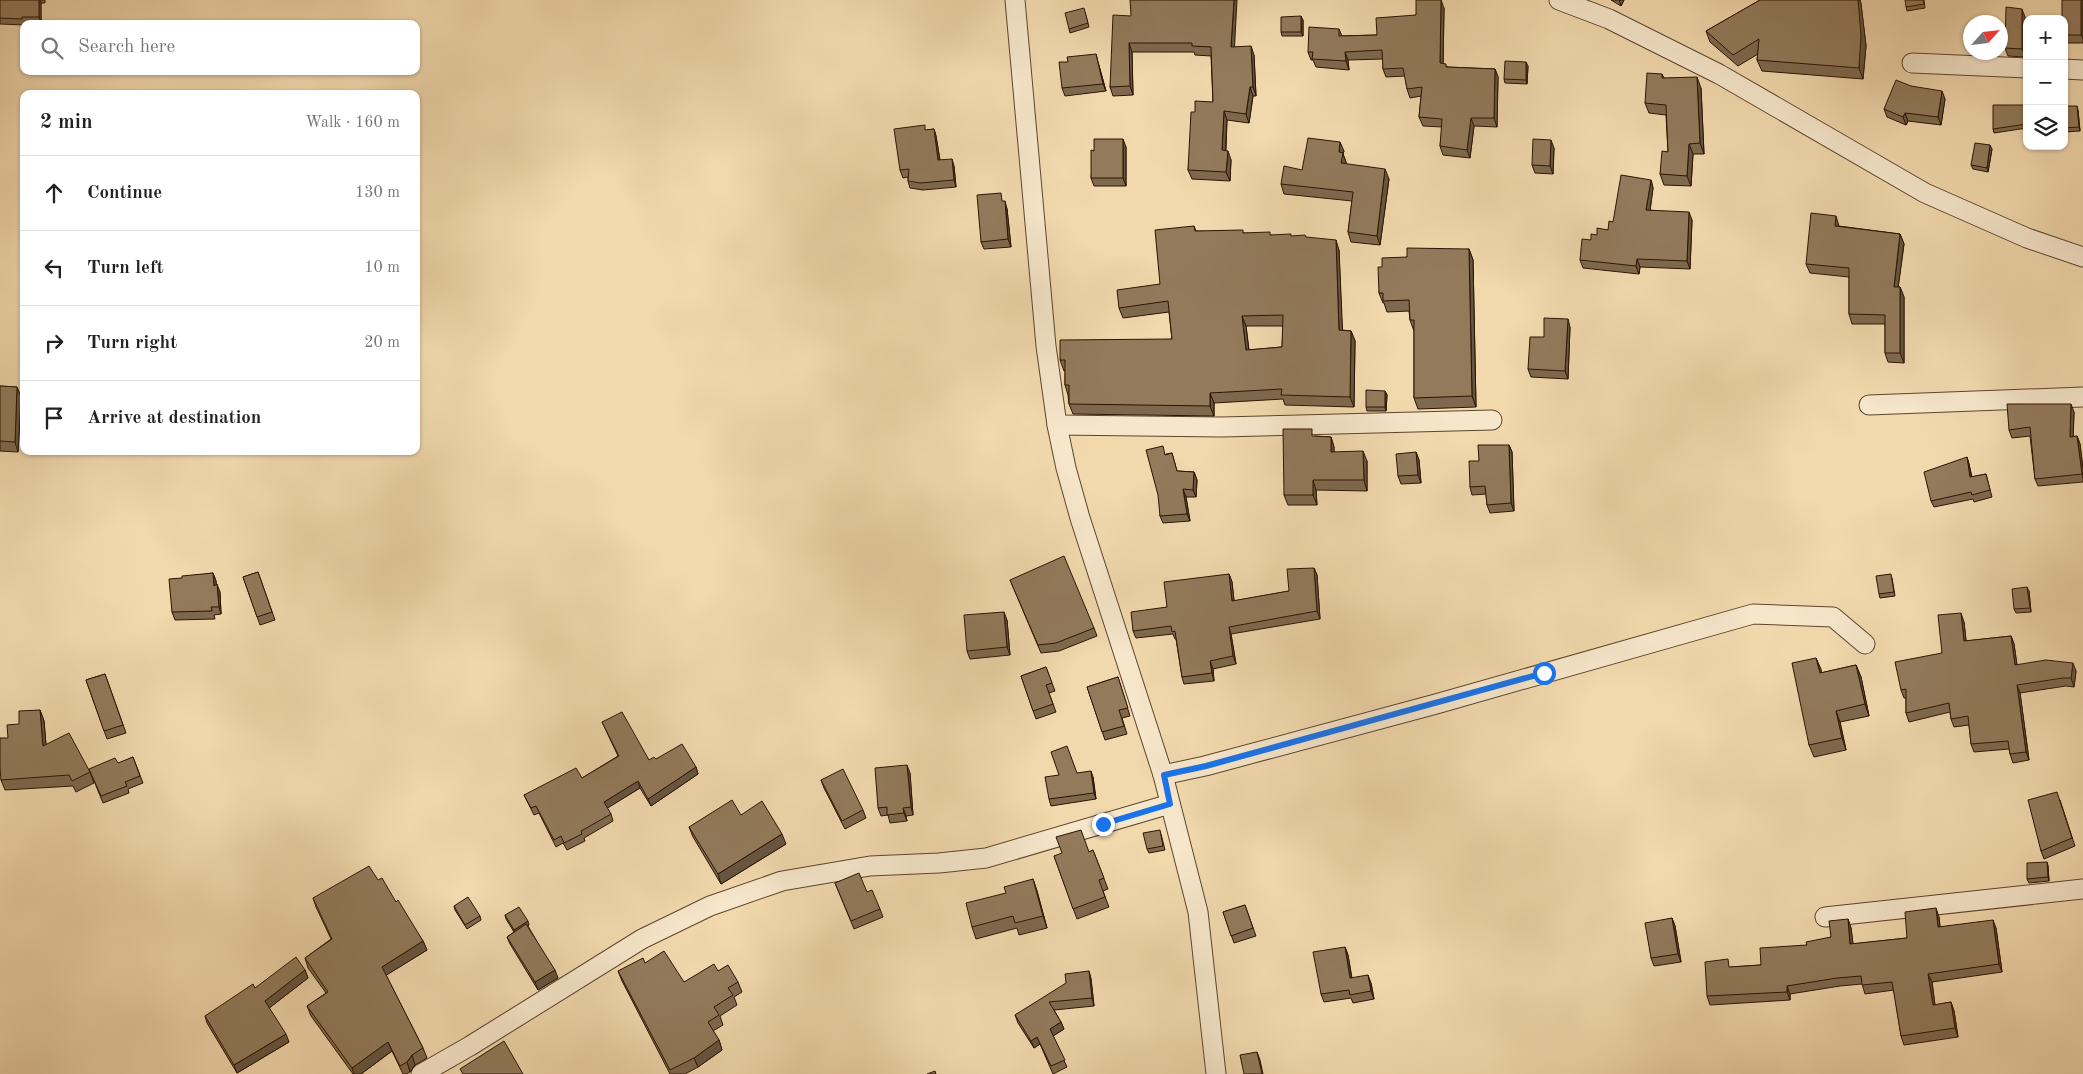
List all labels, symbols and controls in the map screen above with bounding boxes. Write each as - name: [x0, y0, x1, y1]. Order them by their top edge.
- north arrow: [1963, 15, 2008, 60]
- map controls: [2023, 15, 2068, 150]
- button: +: [2023, 15, 2068, 60]
- search box: [20, 20, 420, 75]
- icon: search: [38, 34, 66, 62]
- text: Search here: [78, 38, 175, 57]
- button: −: [2023, 60, 2068, 105]
- button: layers: [2023, 105, 2068, 150]
- text: 2 min: [40, 112, 93, 133]
- text: Walk · 160 m: [305, 115, 400, 131]
- icon: ahead: [40, 179, 68, 207]
- text: Continue: [87, 184, 162, 203]
- text: 130 m: [355, 185, 400, 201]
- icon: left: [40, 254, 68, 282]
- text: Turn left: [87, 259, 164, 278]
- text: 10 m: [364, 260, 400, 276]
- icon: right: [40, 329, 68, 357]
- text: Turn right: [87, 334, 177, 353]
- text: 20 m: [364, 335, 400, 351]
- icon: arrive: [40, 404, 68, 432]
- text: Arrive at destination: [87, 409, 261, 428]
- route start: [1533, 662, 1556, 685]
- route end: [1092, 813, 1115, 836]

